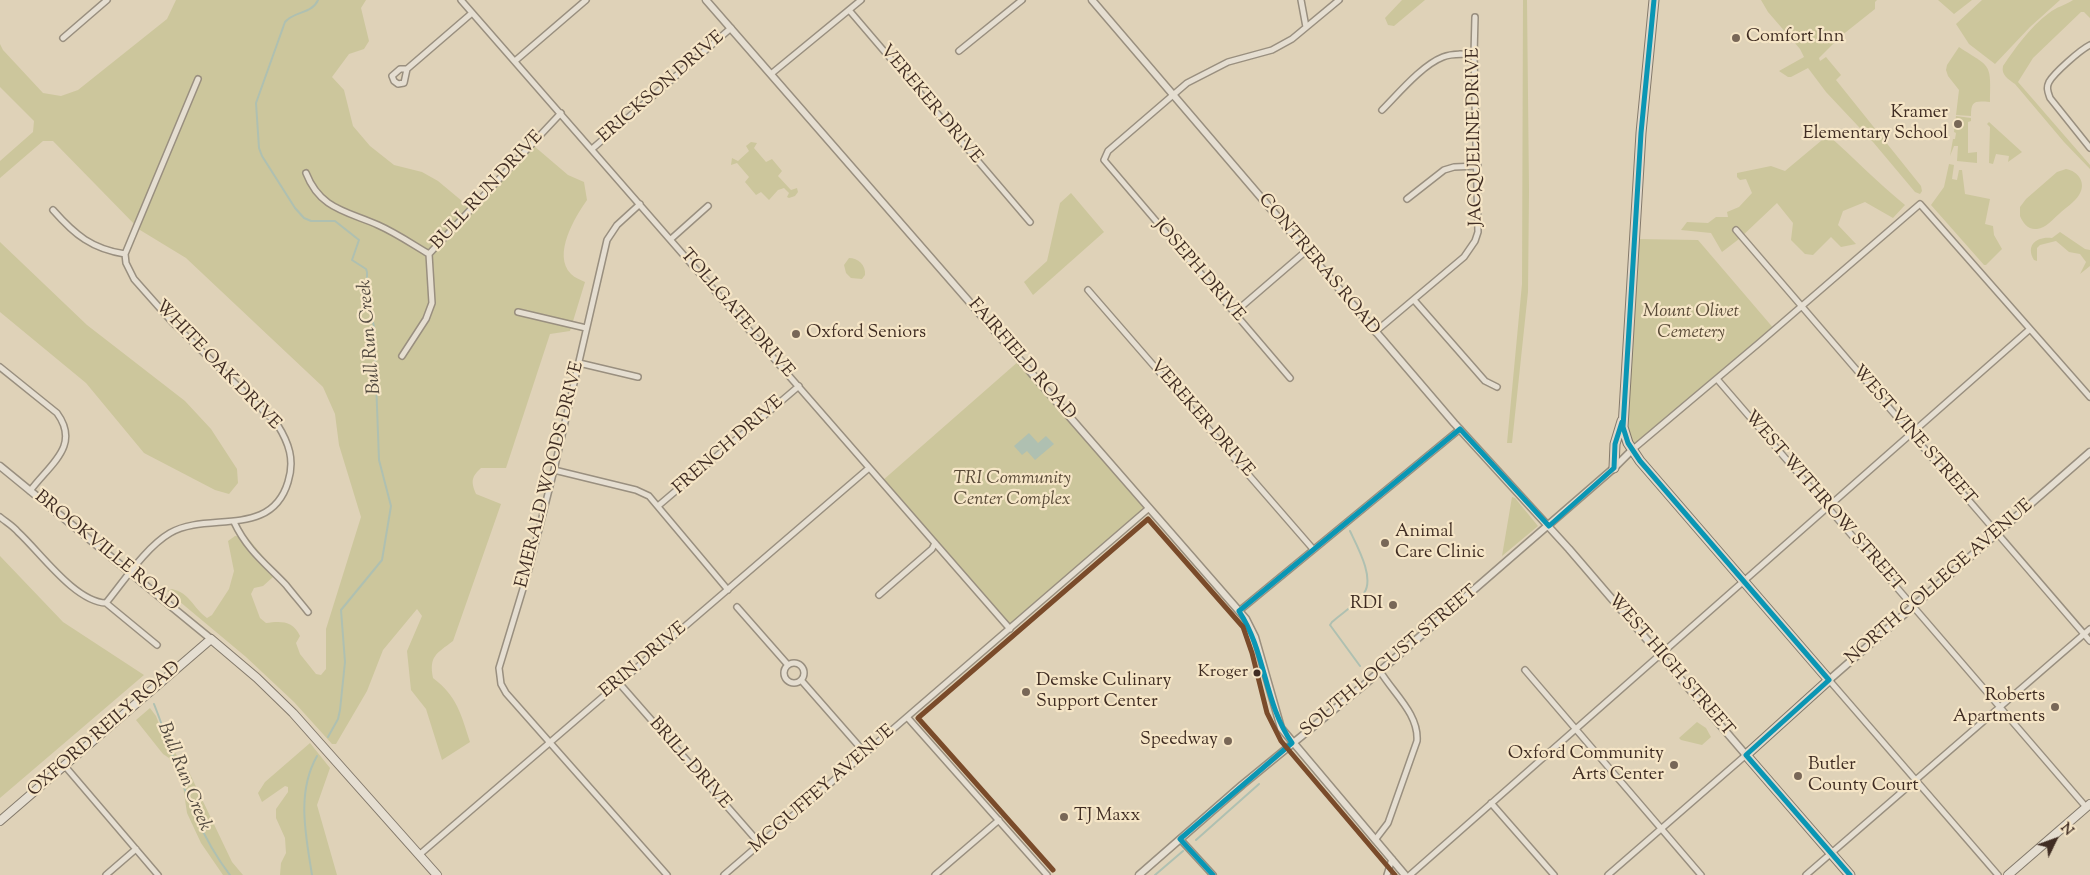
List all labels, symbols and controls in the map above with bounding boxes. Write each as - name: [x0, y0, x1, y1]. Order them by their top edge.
- place label: Comfort Inn: [1746, 27, 1844, 49]
- street label: ERICKSON DRIVE: [595, 28, 729, 148]
- marker: Comfort Inn: [1730, 32, 1742, 44]
- street label: VEREKER DRIVE: [874, 41, 986, 169]
- street label: JACQUELINE DRIVE: [1464, 48, 1488, 226]
- place label: Kramer Elementary School: [1803, 103, 1948, 146]
- marker: Kramer Elementary School: [1952, 118, 1964, 130]
- street label: BULL RUN DRIVE: [427, 127, 549, 255]
- street label: CONTRERAS ROAD: [1253, 190, 1383, 340]
- street label: JOSEPH DRIVE: [1148, 215, 1248, 327]
- street label: TOLLGATE DRIVE: [674, 245, 798, 383]
- water label: Bull Run Creek: [355, 279, 387, 395]
- street label: FAIRFIELD ROAD: [962, 295, 1080, 425]
- street label: WHITE OAK DRIVE: [150, 297, 284, 435]
- park label: Mount Olivet Cemetery: [1643, 302, 1739, 344]
- place label: Oxford Seniors: [806, 323, 926, 345]
- marker: Oxford Seniors: [790, 328, 802, 340]
- street label: VEREKER DRIVE: [1144, 356, 1258, 482]
- street label: EMERALD WOODS DRIVE: [512, 360, 590, 590]
- street label: WEST VINE STREET: [1846, 362, 1980, 510]
- street label: FRENCH DRIVE: [669, 392, 789, 500]
- street label: WEST WITHROW STREET: [1739, 407, 1907, 597]
- park label: TRI Community Center Complex: [953, 469, 1071, 512]
- street label: BROOKVILLE ROAD: [29, 487, 183, 617]
- street label: NORTH COLLEGE AVENUE: [1842, 496, 2038, 670]
- place label: Animal Care Clinic: [1395, 522, 1485, 564]
- marker: Animal Care Clinic: [1379, 537, 1391, 549]
- street label: SOUTH LOCUST STREET: [1297, 581, 1483, 743]
- street label: WEST HIGH STREET: [1602, 590, 1738, 742]
- place label: RDI: [1350, 594, 1383, 616]
- marker: RDI: [1387, 599, 1399, 611]
- street label: ERIN DRIVE: [596, 619, 692, 703]
- street label: OXFORD REILY ROAD: [24, 658, 186, 802]
- place label: Kroger: [1198, 663, 1248, 683]
- marker: Kroger: [1252, 668, 1262, 678]
- place label: Demske Culinary Support Center: [1036, 671, 1171, 714]
- marker: Demske Culinary Support Center: [1020, 686, 1032, 698]
- place label: Roberts Apartments: [1953, 686, 2045, 729]
- marker: Roberts Apartments: [2049, 701, 2061, 713]
- street label: BRILL DRIVE: [643, 714, 735, 814]
- water label: Bull Run Creek: [151, 719, 215, 835]
- street label: MCGUFFEY AVENUE: [746, 721, 900, 859]
- place label: Speedway: [1140, 730, 1218, 752]
- marker: Speedway: [1222, 735, 1234, 747]
- place label: Oxford Community Arts Center: [1508, 744, 1664, 786]
- place label: Butler County Court: [1808, 755, 1919, 798]
- marker: Oxford Community Arts Center: [1668, 759, 1680, 771]
- marker: Butler County Court: [1792, 770, 1804, 782]
- place label: TJ Maxx: [1074, 806, 1140, 828]
- marker: TJ Maxx: [1058, 811, 1070, 823]
- north arrow: [2030, 815, 2080, 865]
- text: N: [2055, 819, 2077, 841]

